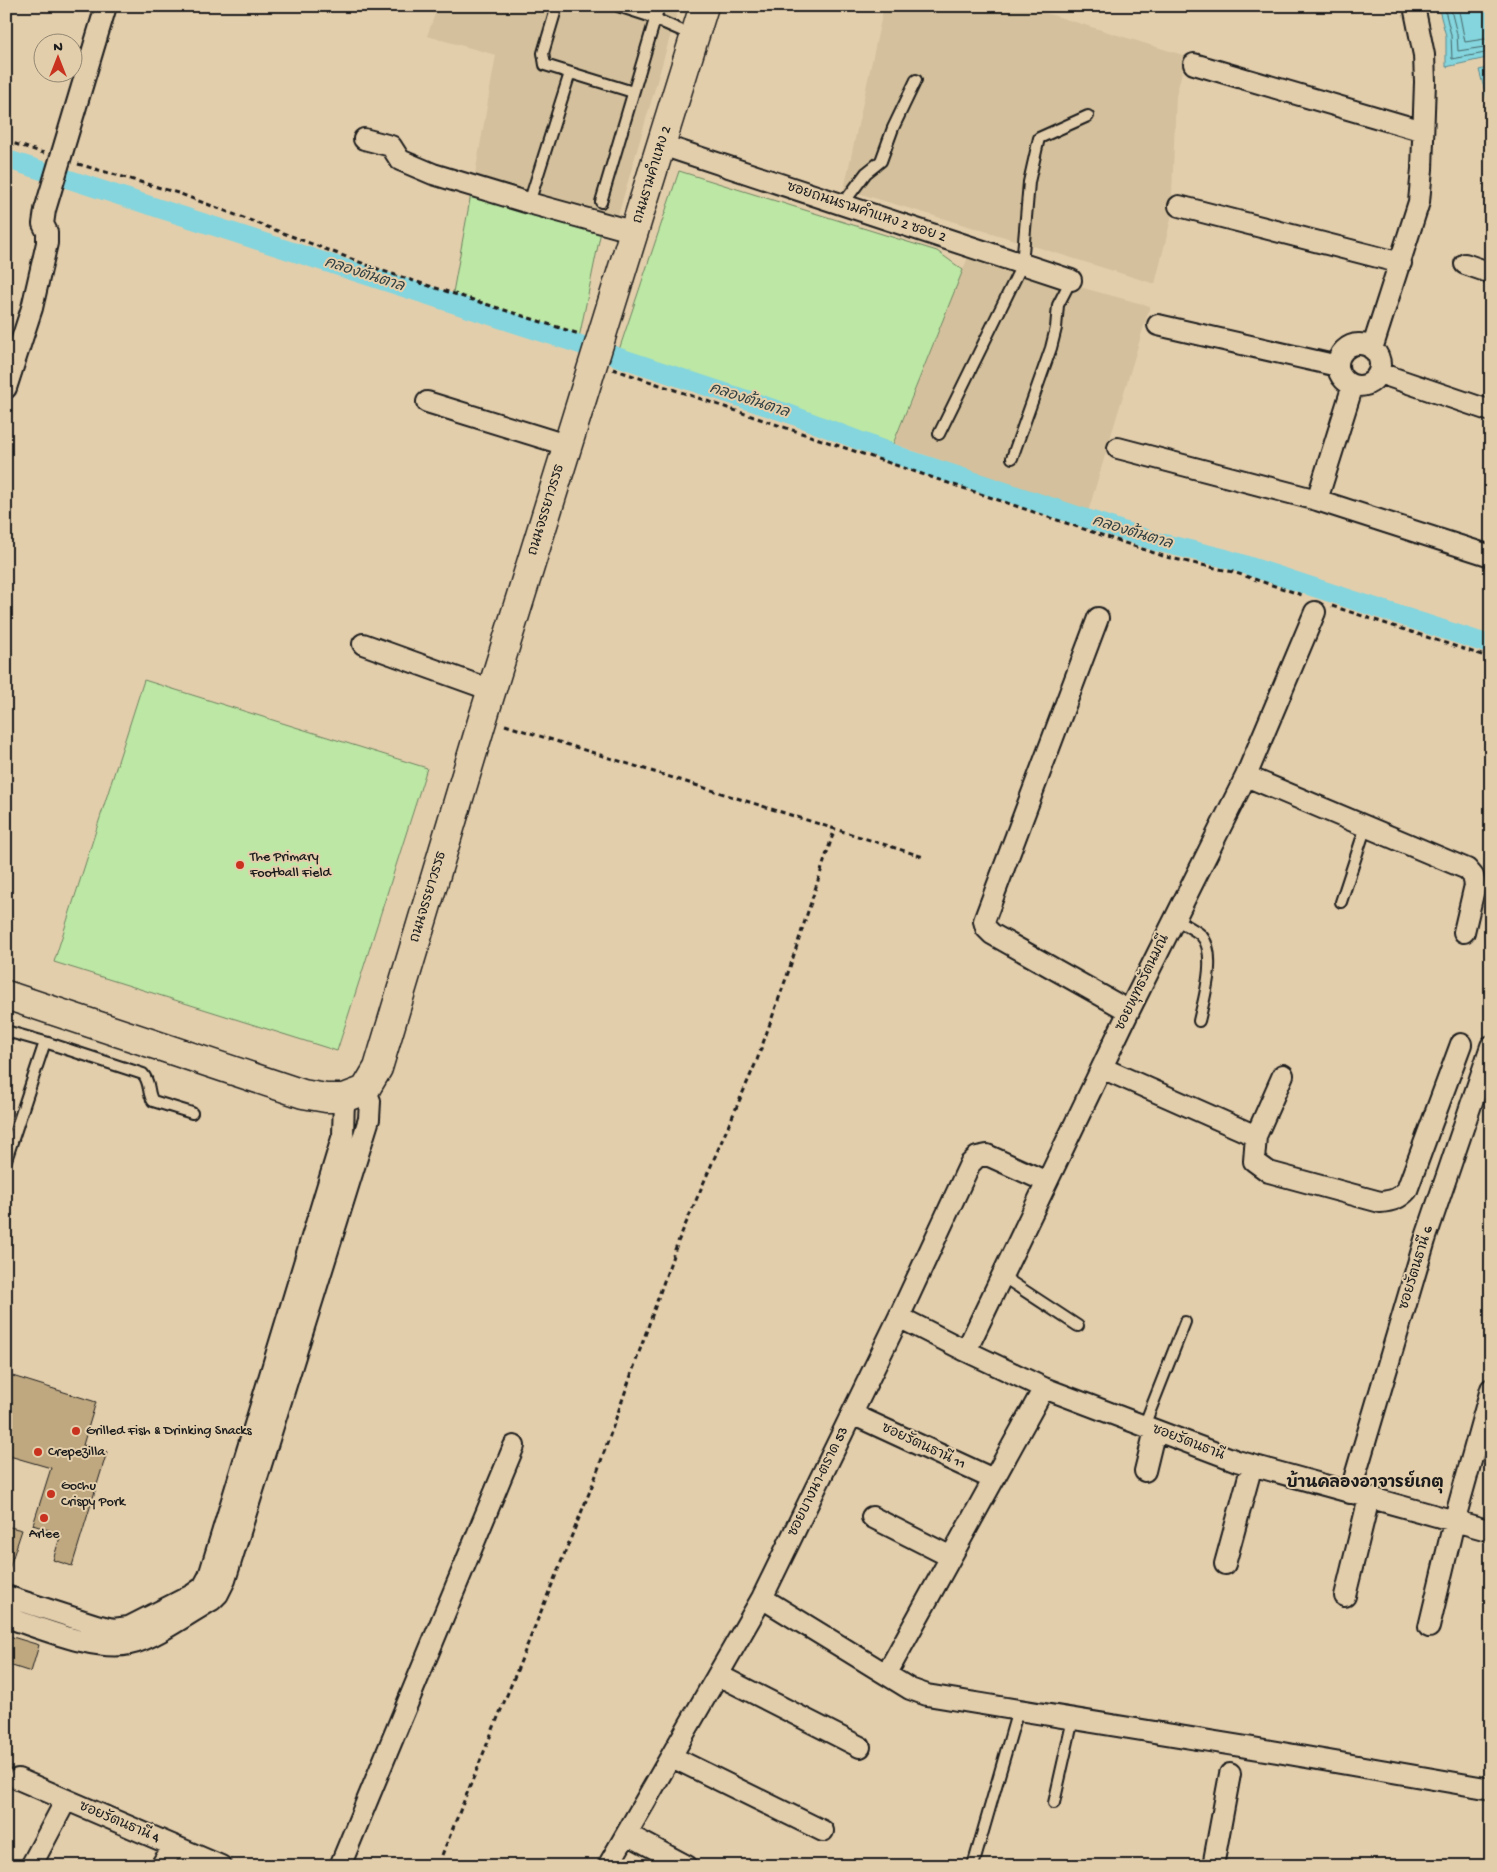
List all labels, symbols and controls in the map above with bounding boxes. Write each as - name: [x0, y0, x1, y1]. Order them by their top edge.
- north arrow: [32, 32, 82, 82]
- text: N: [53, 39, 63, 56]
- street label: ถนนรามคำแหง 2: [628, 123, 676, 226]
- street label: ซอยถนนรามคำแหง 2 ซอย 2: [784, 177, 949, 247]
- water label: คลองต้นตาล: [322, 251, 408, 297]
- water label: คลองต้นตาล: [707, 377, 793, 423]
- street label: ถนนจรรยาวรรธ: [525, 462, 569, 558]
- water label: คลองต้นตาล: [1090, 509, 1176, 554]
- place label: The Primary Football Field: [249, 849, 333, 882]
- street label: ถนนจรรยาวรรธ: [407, 849, 451, 945]
- marker: The Primary Football Field: [234, 859, 246, 871]
- street label: ซอยพุทธรัตนมณี: [1111, 931, 1174, 1034]
- street label: ซอยรัตนธานี 6: [1394, 1223, 1438, 1312]
- street label: ซอยรัตนธานี 11: [878, 1418, 969, 1474]
- street label: ซอยรัตนธานี: [1149, 1420, 1228, 1465]
- place label: Grilled Fish & Drinking Snacks: [86, 1423, 253, 1440]
- street label: ซอยบางนา-ตราด 53: [785, 1424, 853, 1540]
- marker: Grilled Fish & Drinking Snacks: [70, 1425, 82, 1437]
- place label: Crepezilla: [48, 1444, 106, 1461]
- marker: Crepezilla: [32, 1446, 44, 1458]
- district label: บ้านคลองอาจารย์เกตุ: [1286, 1470, 1444, 1494]
- place label: Gochu Crispy Pork: [61, 1478, 127, 1511]
- marker: Gochu Crispy Pork: [45, 1488, 57, 1500]
- marker: Arlee: [38, 1512, 50, 1524]
- place label: Arlee: [29, 1526, 60, 1543]
- street label: ซอยรัตนธานี 4: [76, 1797, 163, 1848]

